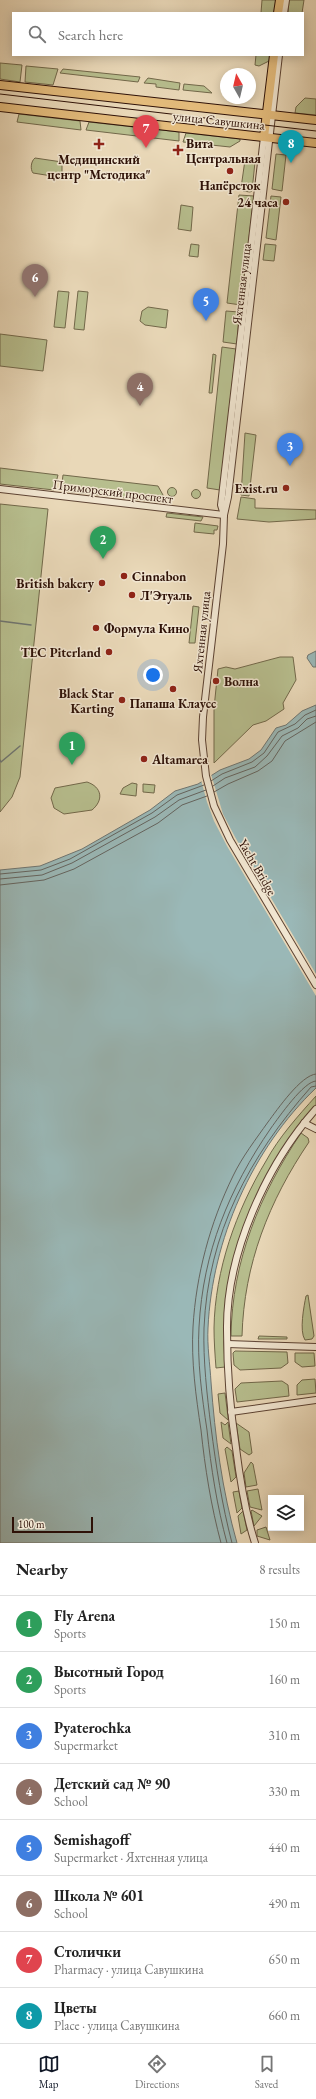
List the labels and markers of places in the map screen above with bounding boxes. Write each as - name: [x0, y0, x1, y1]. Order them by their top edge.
- pin: 7: [133, 115, 159, 148]
- pin: 8: [278, 130, 304, 163]
- place label: Вита Центральная: [186, 135, 261, 167]
- marker: Медицинский центр "Методика": [93, 138, 105, 150]
- marker: Вита Центральная: [173, 145, 183, 155]
- place label: Медицинский центр "Методика": [47, 151, 151, 183]
- marker: Напёрсток: [225, 166, 235, 176]
- place label: Напёрсток: [200, 177, 261, 194]
- place label: 24 часа: [237, 194, 278, 211]
- marker: 24 часа: [281, 197, 291, 207]
- pin: 6: [22, 264, 48, 297]
- pin: 5: [193, 288, 219, 321]
- pin: 4: [127, 373, 153, 406]
- pin: 3: [277, 433, 303, 466]
- place label: Exist.ru: [235, 480, 279, 497]
- marker: Exist.ru: [281, 483, 291, 493]
- pin: 2: [90, 526, 116, 559]
- place label: Cinnabon: [132, 568, 187, 585]
- marker: Cinnabon: [119, 571, 129, 581]
- place label: British bakery: [16, 575, 95, 592]
- marker: British bakery: [97, 578, 107, 588]
- place label: Л'Этуаль: [140, 587, 192, 604]
- marker: Л'Этуаль: [127, 590, 137, 600]
- place label: Формула Кино: [104, 620, 190, 637]
- marker: Формула Кино: [91, 623, 101, 633]
- place label: TEC Piterland: [21, 644, 102, 661]
- marker: TEC Piterland: [104, 647, 114, 657]
- place label: Волна: [224, 673, 259, 690]
- marker: Волна: [211, 676, 221, 686]
- marker: Папаша Клаусс: [168, 684, 178, 694]
- place label: Black Star Karting: [59, 685, 115, 717]
- marker: Black Star Karting: [117, 695, 127, 705]
- place label: Папаша Клаусс: [130, 695, 217, 712]
- pin: 1: [59, 732, 85, 765]
- place label: Altamarea: [151, 751, 208, 768]
- marker: Altamarea: [139, 754, 149, 764]

